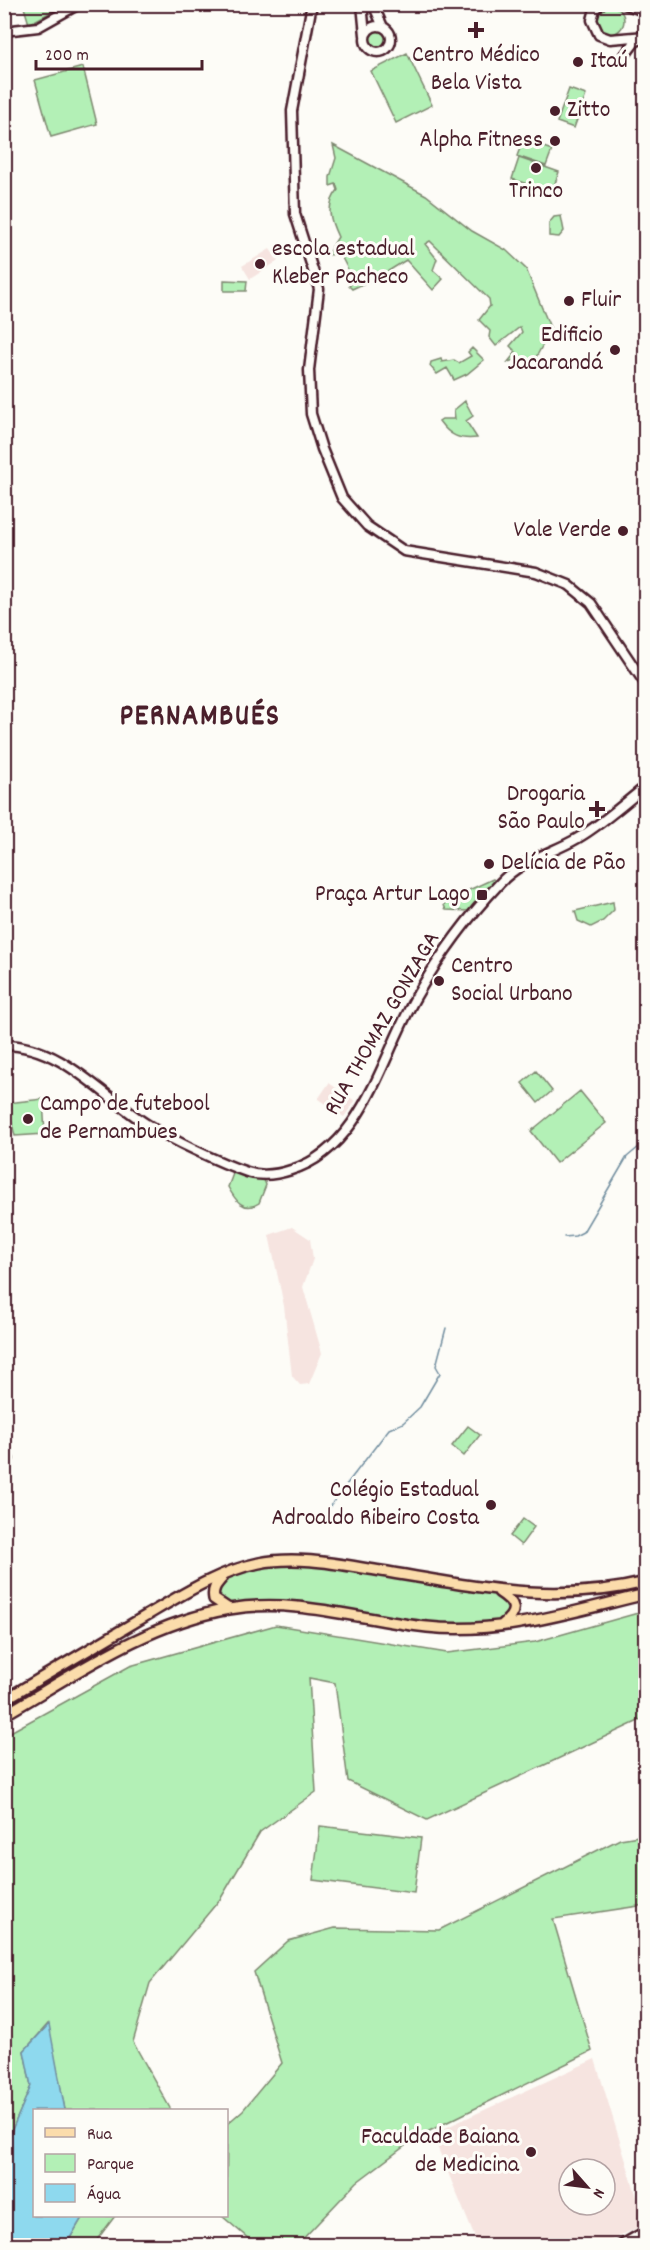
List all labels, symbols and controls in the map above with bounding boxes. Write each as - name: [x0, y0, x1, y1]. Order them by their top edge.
- marker: Centro Médico Bela Vista: [467, 21, 485, 39]
- scale bar: [36, 33, 202, 71]
- place label: Centro Médico Bela Vista: [412, 39, 540, 101]
- text: 200 m: [45, 44, 89, 69]
- place label: Itaú: [590, 45, 628, 79]
- marker: Itaú: [571, 55, 585, 69]
- place label: Zitto: [567, 94, 610, 128]
- marker: Zitto: [548, 104, 562, 118]
- place label: Alpha Fitness: [420, 124, 543, 158]
- marker: Alpha Fitness: [548, 134, 562, 148]
- marker: Trinco: [529, 161, 543, 175]
- place label: Trinco: [509, 175, 563, 209]
- place label: escola estadual Kleber Pacheco: [272, 233, 415, 295]
- marker: escola estadual Kleber Pacheco: [253, 257, 267, 271]
- place label: Fluir: [581, 284, 621, 318]
- marker: Fluir: [562, 294, 576, 308]
- place label: Edificio Jacarandá: [508, 319, 603, 381]
- marker: Edificio Jacarandá: [608, 343, 622, 357]
- place label: Vale Verde: [514, 514, 611, 548]
- marker: Vale Verde: [616, 524, 630, 538]
- district label: PERNAMBUÉS: [119, 697, 281, 740]
- place label: Drogaria São Paulo: [497, 778, 586, 840]
- marker: Drogaria São Paulo: [590, 802, 604, 816]
- place label: Delícia de Pão: [501, 847, 626, 881]
- marker: Delícia de Pão: [482, 857, 496, 871]
- place label: Praça Artur Lago: [315, 878, 470, 912]
- marker: Praça Artur Lago: [475, 888, 489, 902]
- street label: RUA THOMAZ GONZAGA: [316, 926, 450, 1122]
- place label: Centro Social Urbano: [451, 950, 573, 1012]
- marker: Centro Social Urbano: [432, 974, 446, 988]
- place label: Campo de futebool de Pernambues: [40, 1088, 210, 1150]
- marker: Campo de futebool de Pernambues: [21, 1112, 35, 1126]
- place label: Colégio Estadual Adroaldo Ribeiro Costa: [271, 1474, 480, 1536]
- marker: Colégio Estadual Adroaldo Ribeiro Costa: [484, 1498, 498, 1512]
- legend: [33, 2109, 228, 2217]
- place label: Faculdade Baiana de Medicina: [361, 2121, 520, 2183]
- text: Rua: [87, 2123, 113, 2148]
- marker: Faculdade Baiana de Medicina: [524, 2145, 538, 2159]
- text: Parque: [87, 2153, 134, 2178]
- north arrow: [557, 2157, 617, 2217]
- text: Água: [87, 2183, 121, 2208]
- text: N: [586, 2184, 610, 2202]

